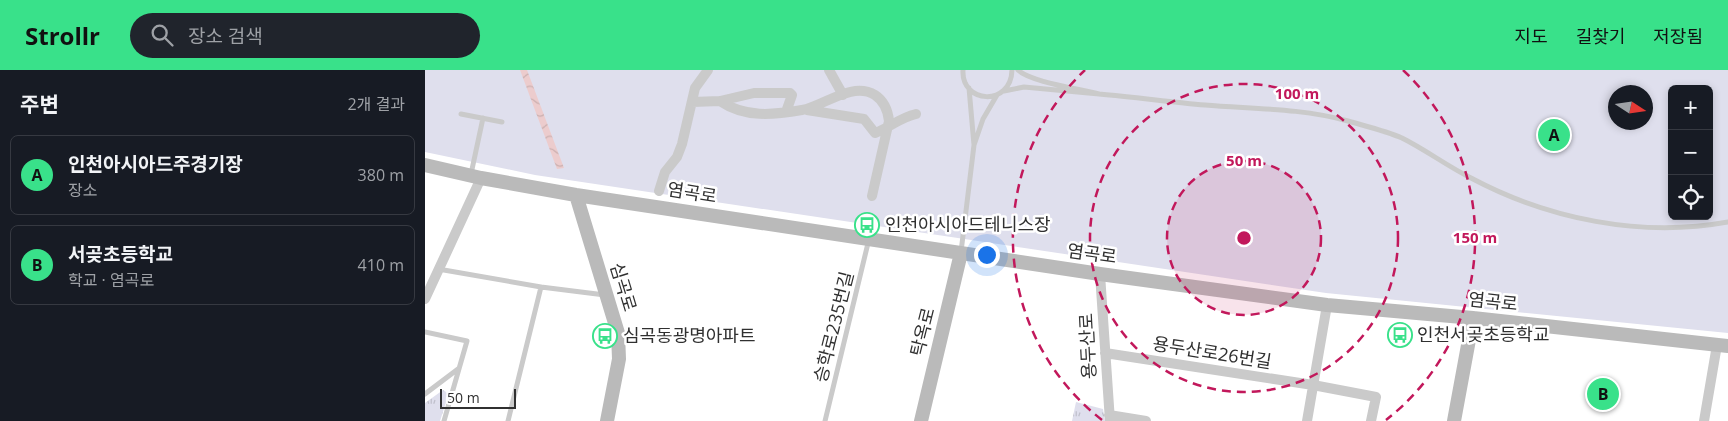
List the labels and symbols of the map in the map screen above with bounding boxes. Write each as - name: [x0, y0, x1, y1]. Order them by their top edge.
- text: 100 m: [1275, 83, 1319, 103]
- north arrow: [1608, 85, 1653, 130]
- pin: A: [1538, 116, 1570, 154]
- text: 50 m: [1226, 150, 1262, 170]
- street label: 염곡로: [666, 176, 719, 208]
- bus stop icon: 인천아시아드테니스장: [854, 212, 880, 238]
- place label: 인천아시아드테니스장: [885, 212, 1051, 236]
- text: 150 m: [1453, 227, 1497, 247]
- centre of rings: [1235, 229, 1253, 247]
- street label: 염곡로: [1066, 238, 1118, 268]
- your location: [974, 242, 1000, 268]
- street label: 심곡로: [605, 259, 643, 314]
- street label: 승학로235번길: [808, 269, 858, 385]
- street label: 염곡로: [1467, 286, 1519, 316]
- street label: 탁옥로: [904, 305, 940, 359]
- street label: 용두산로: [1073, 312, 1101, 380]
- bus stop icon: 인천서곶초등학교: [1387, 322, 1413, 348]
- place label: 인천서곶초등학교: [1417, 322, 1549, 346]
- bus stop icon: 심곡동광명아파트: [592, 323, 618, 349]
- place label: 심곡동광명아파트: [623, 323, 755, 347]
- street label: 용두산로26번길: [1151, 331, 1273, 373]
- pin: B: [1587, 375, 1619, 413]
- scale bar: [440, 386, 516, 409]

